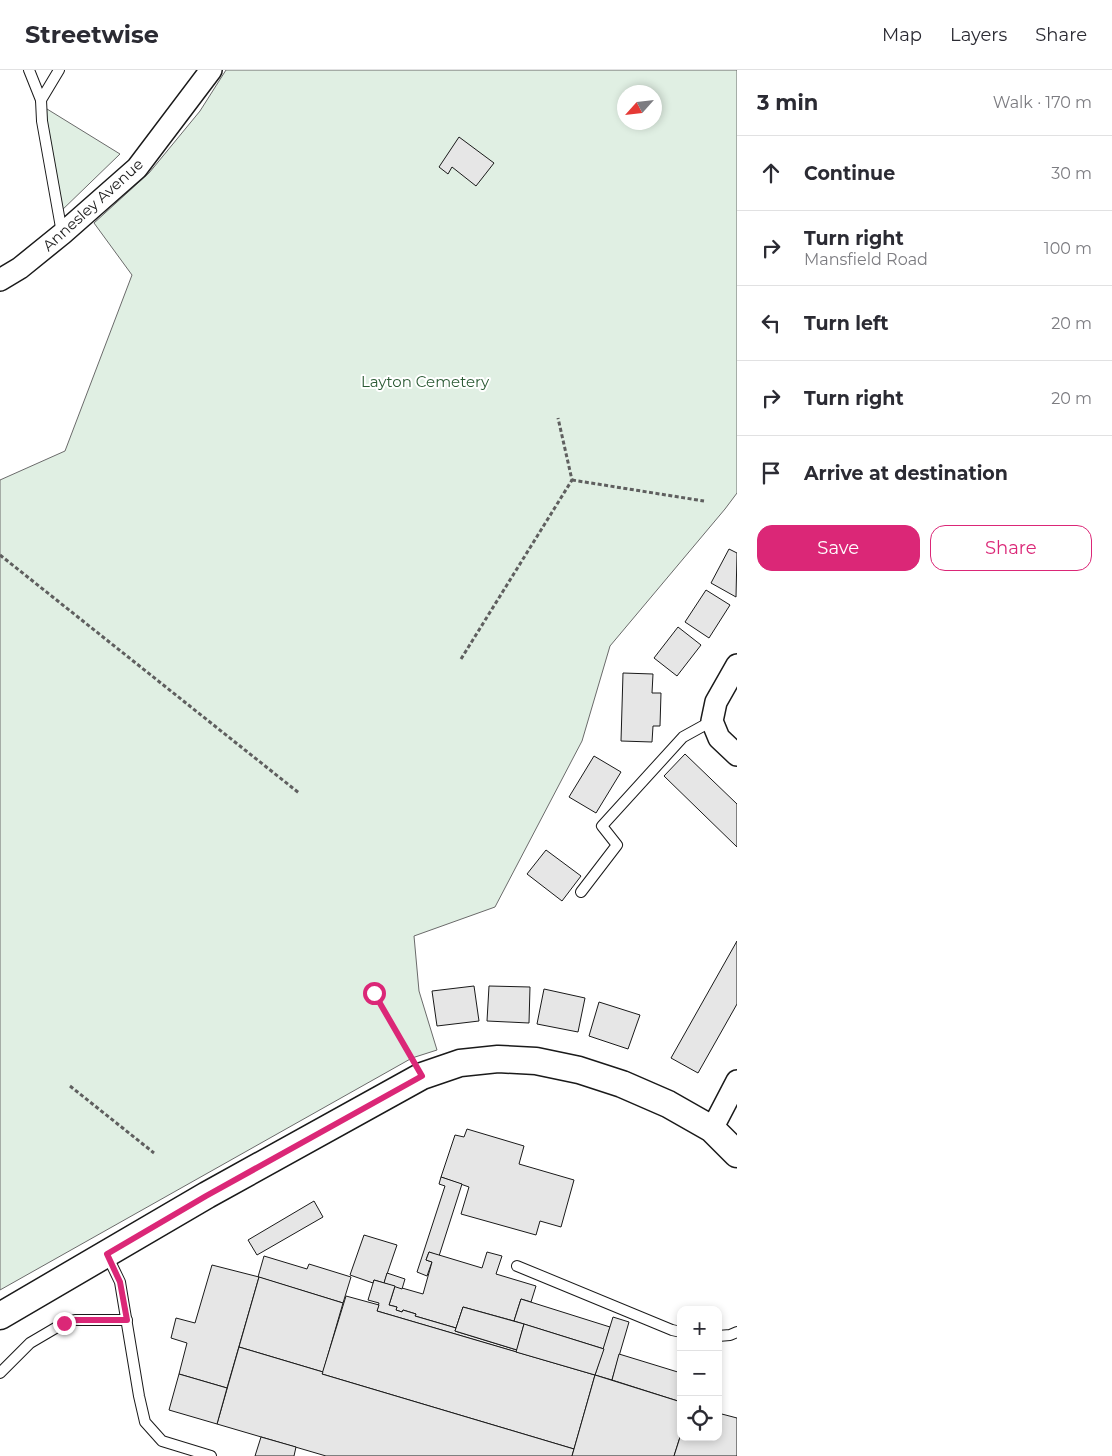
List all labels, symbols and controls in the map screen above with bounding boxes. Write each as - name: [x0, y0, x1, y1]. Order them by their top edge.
- text: Streetwise: [25, 20, 159, 49]
- text: Map: [882, 24, 922, 46]
- text: Layers: [950, 24, 1007, 46]
- text: Share: [1035, 24, 1087, 46]
- north arrow: [617, 85, 662, 130]
- text: 3 min: [757, 90, 818, 115]
- text: Walk · 170 m: [993, 93, 1092, 112]
- street label: Annesley Avenue: [38, 154, 147, 255]
- icon: ahead: [757, 159, 785, 187]
- text: Continue: [804, 162, 895, 185]
- text: 30 m: [1051, 164, 1092, 183]
- text: Turn right: [804, 227, 904, 250]
- icon: right: [757, 234, 785, 262]
- text: 100 m: [1044, 239, 1092, 258]
- text: Mansfield Road: [804, 250, 928, 269]
- icon: left: [757, 309, 785, 337]
- text: Turn left: [804, 312, 889, 335]
- text: 20 m: [1051, 314, 1092, 333]
- park label: Layton Cemetery: [361, 372, 490, 391]
- icon: right: [757, 384, 785, 412]
- text: Turn right: [804, 387, 904, 410]
- text: 20 m: [1051, 389, 1092, 408]
- icon: arrive: [757, 459, 785, 487]
- text: Arrive at destination: [804, 462, 1008, 485]
- button: Save: [757, 525, 920, 571]
- button: Share: [930, 525, 1092, 571]
- route start: [363, 982, 386, 1005]
- map controls: [677, 1306, 722, 1441]
- button: +: [677, 1306, 722, 1351]
- route end: [53, 1312, 76, 1335]
- button: −: [677, 1351, 722, 1396]
- button: locate: [677, 1396, 722, 1441]

